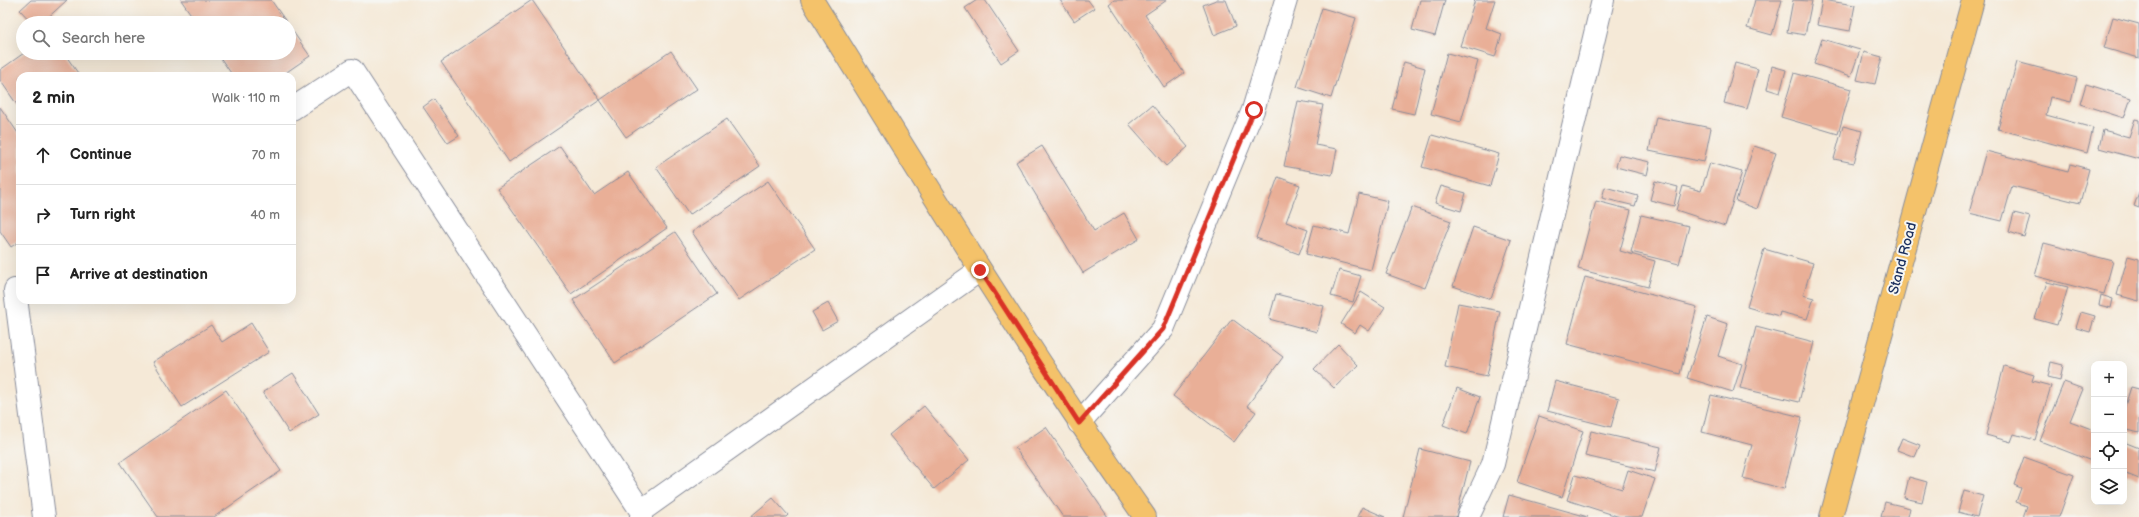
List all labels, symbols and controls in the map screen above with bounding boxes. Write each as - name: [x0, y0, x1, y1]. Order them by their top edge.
- search box: [16, 16, 296, 60]
- icon: search: [30, 27, 52, 49]
- text: Search here: [62, 29, 145, 48]
- text: 2 min: [32, 88, 75, 108]
- text: Walk · 110 m: [212, 90, 280, 106]
- route start: [1245, 101, 1263, 119]
- icon: ahead: [32, 144, 54, 166]
- text: Continue: [70, 145, 132, 164]
- text: 70 m: [252, 147, 280, 163]
- icon: right: [32, 204, 54, 226]
- text: Turn right: [70, 205, 135, 224]
- text: 40 m: [250, 207, 280, 223]
- street label: Stand Road: [1885, 220, 1920, 296]
- route end: [971, 261, 989, 279]
- icon: arrive: [32, 264, 54, 286]
- text: Arrive at destination: [70, 265, 208, 284]
- map controls: [2091, 361, 2127, 505]
- button: +: [2091, 361, 2127, 397]
- button: −: [2091, 397, 2127, 433]
- button: locate: [2091, 433, 2127, 469]
- button: layers: [2091, 469, 2127, 505]

